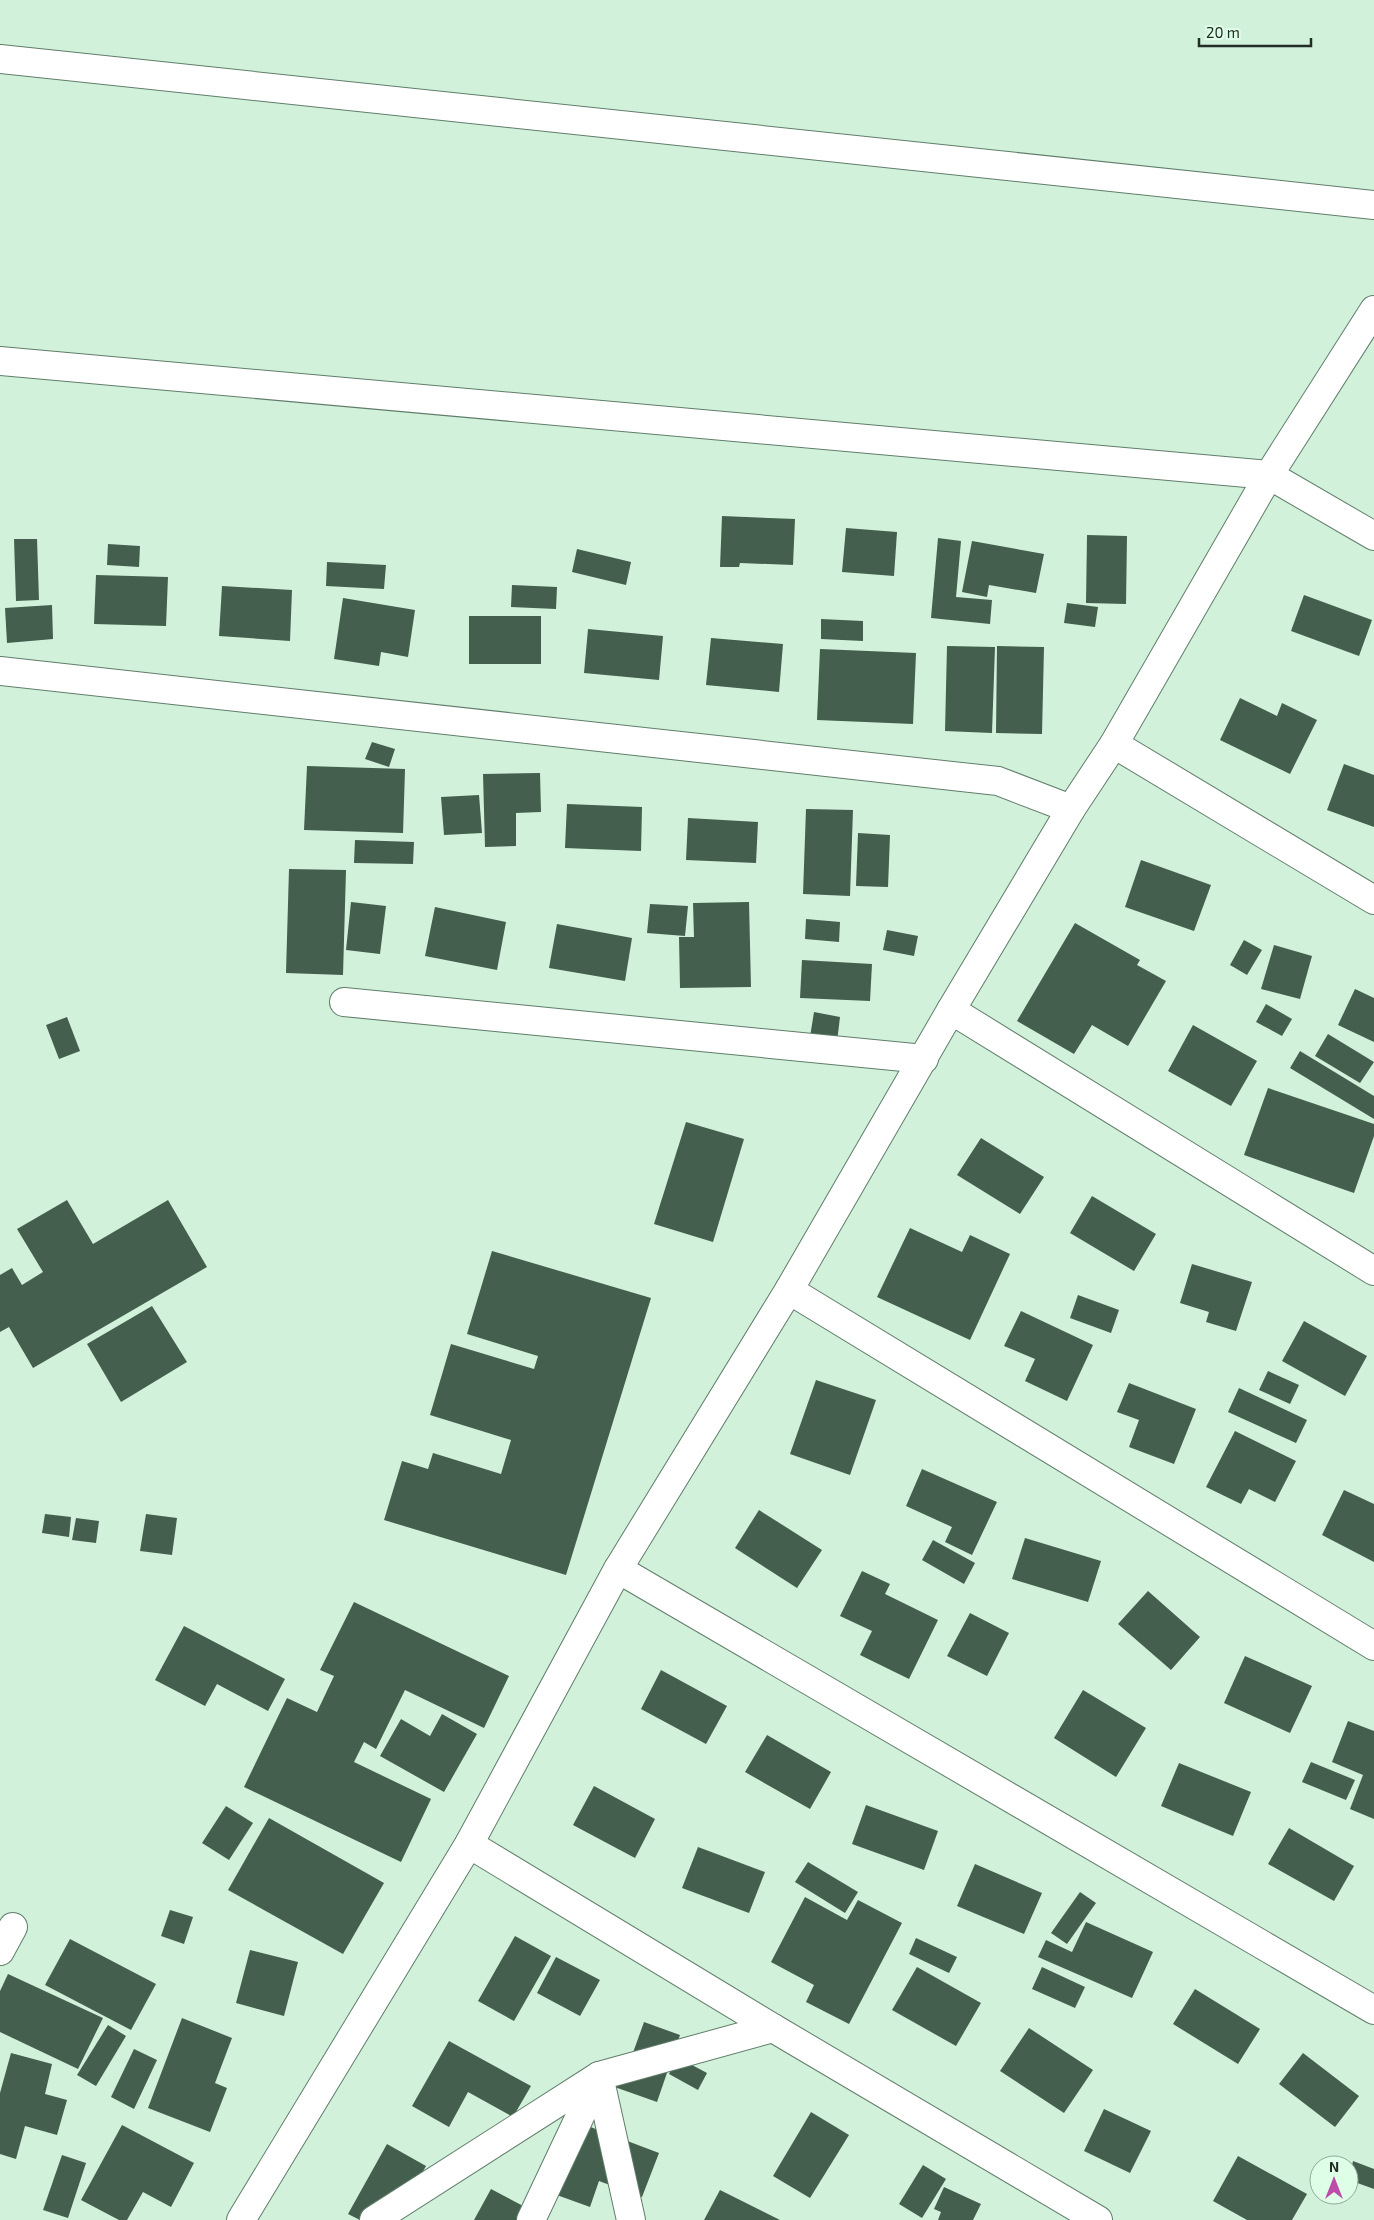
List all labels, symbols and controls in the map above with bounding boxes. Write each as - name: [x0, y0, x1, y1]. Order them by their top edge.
- scale bar: [1199, 15, 1312, 47]
- text: 20 m: [1206, 23, 1240, 41]
- north arrow: [1309, 2155, 1359, 2205]
- text: N: [1329, 2158, 1339, 2175]

